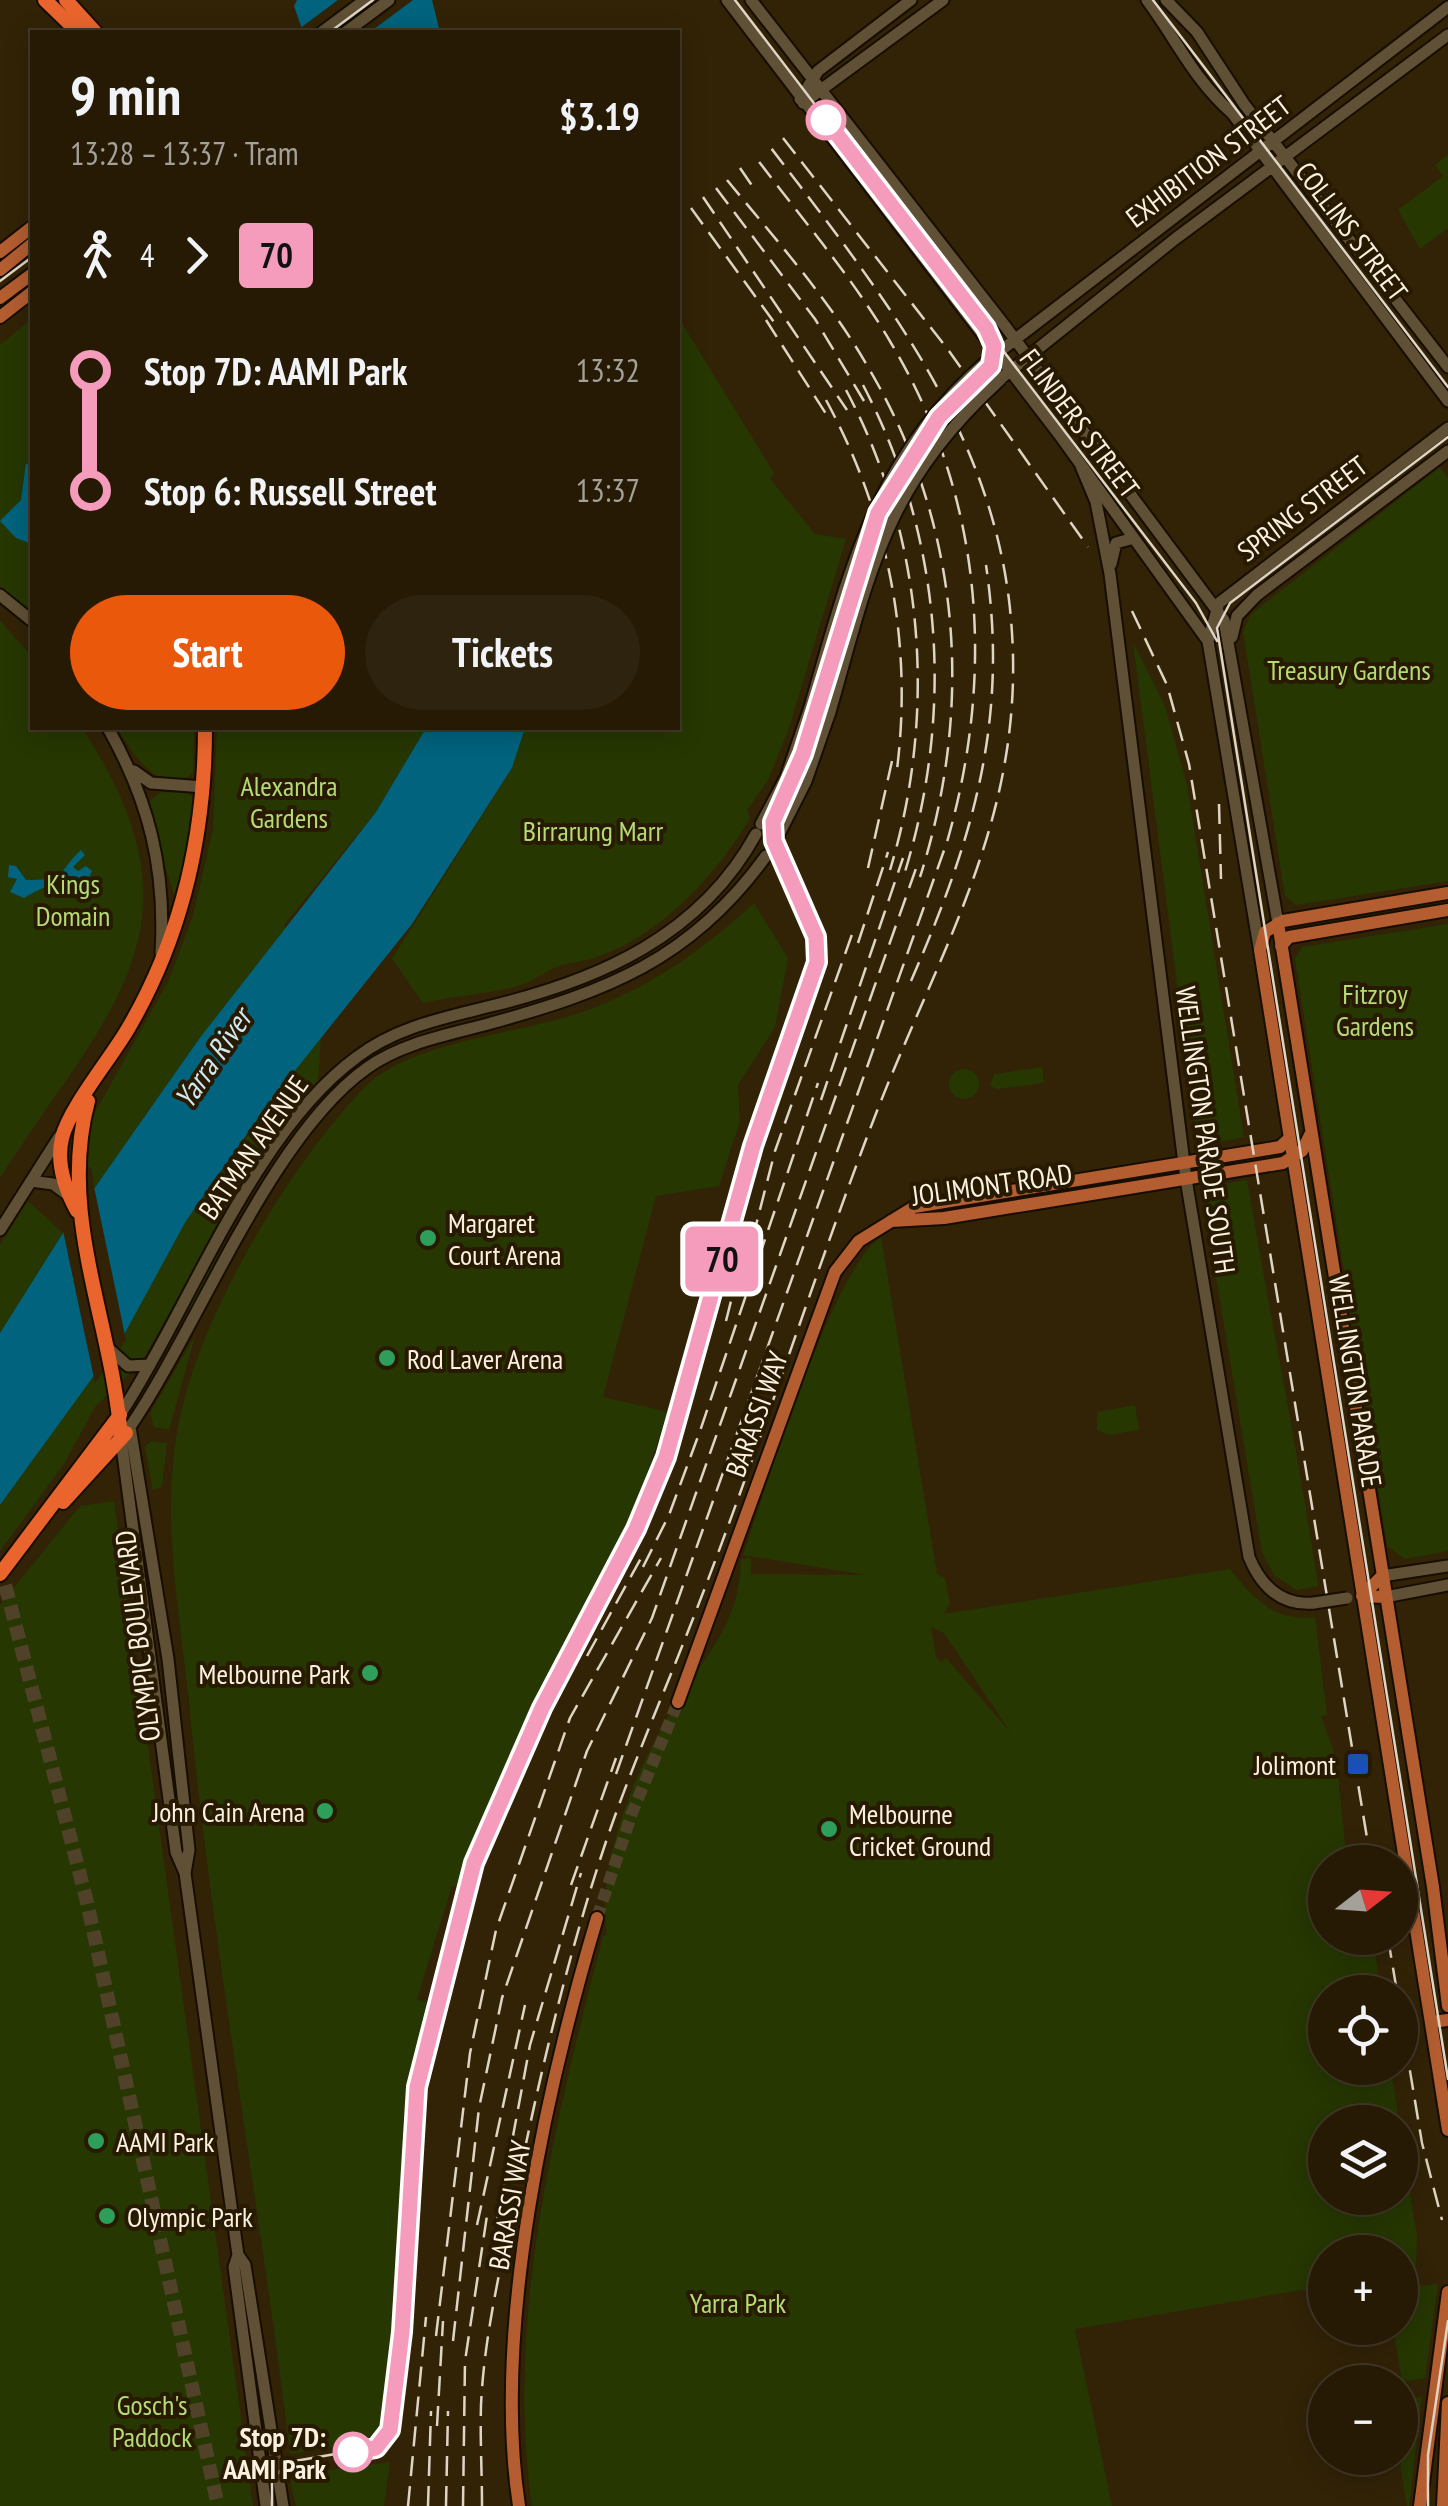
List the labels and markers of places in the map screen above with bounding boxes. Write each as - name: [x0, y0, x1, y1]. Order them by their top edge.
- unlabelled marker: [807, 101, 845, 139]
- place label: Margaret Court Arena: [448, 1204, 562, 1273]
- marker: Margaret Court Arena: [417, 1227, 439, 1249]
- place label: Rod Laver Arena: [407, 1340, 563, 1377]
- marker: Rod Laver Arena: [376, 1347, 398, 1369]
- place label: Melbourne Park: [199, 1655, 350, 1692]
- marker: Melbourne Park: [359, 1662, 381, 1684]
- place label: Jolimont: [1253, 1746, 1336, 1783]
- marker: Jolimont: [1345, 1751, 1371, 1777]
- place label: John Cain Arena: [151, 1793, 305, 1830]
- place label: Melbourne Cricket Ground: [849, 1795, 991, 1864]
- marker: John Cain Arena: [314, 1800, 336, 1822]
- marker: Melbourne Cricket Ground: [818, 1818, 840, 1840]
- place label: AAMI Park: [116, 2123, 215, 2160]
- marker: AAMI Park: [85, 2130, 107, 2152]
- place label: Olympic Park: [127, 2198, 253, 2235]
- marker: Olympic Park: [96, 2205, 118, 2227]
- place label: Stop 7D: AAMI Park: [222, 2418, 326, 2487]
- marker: Stop 7D: AAMI Park: [334, 2433, 372, 2471]

